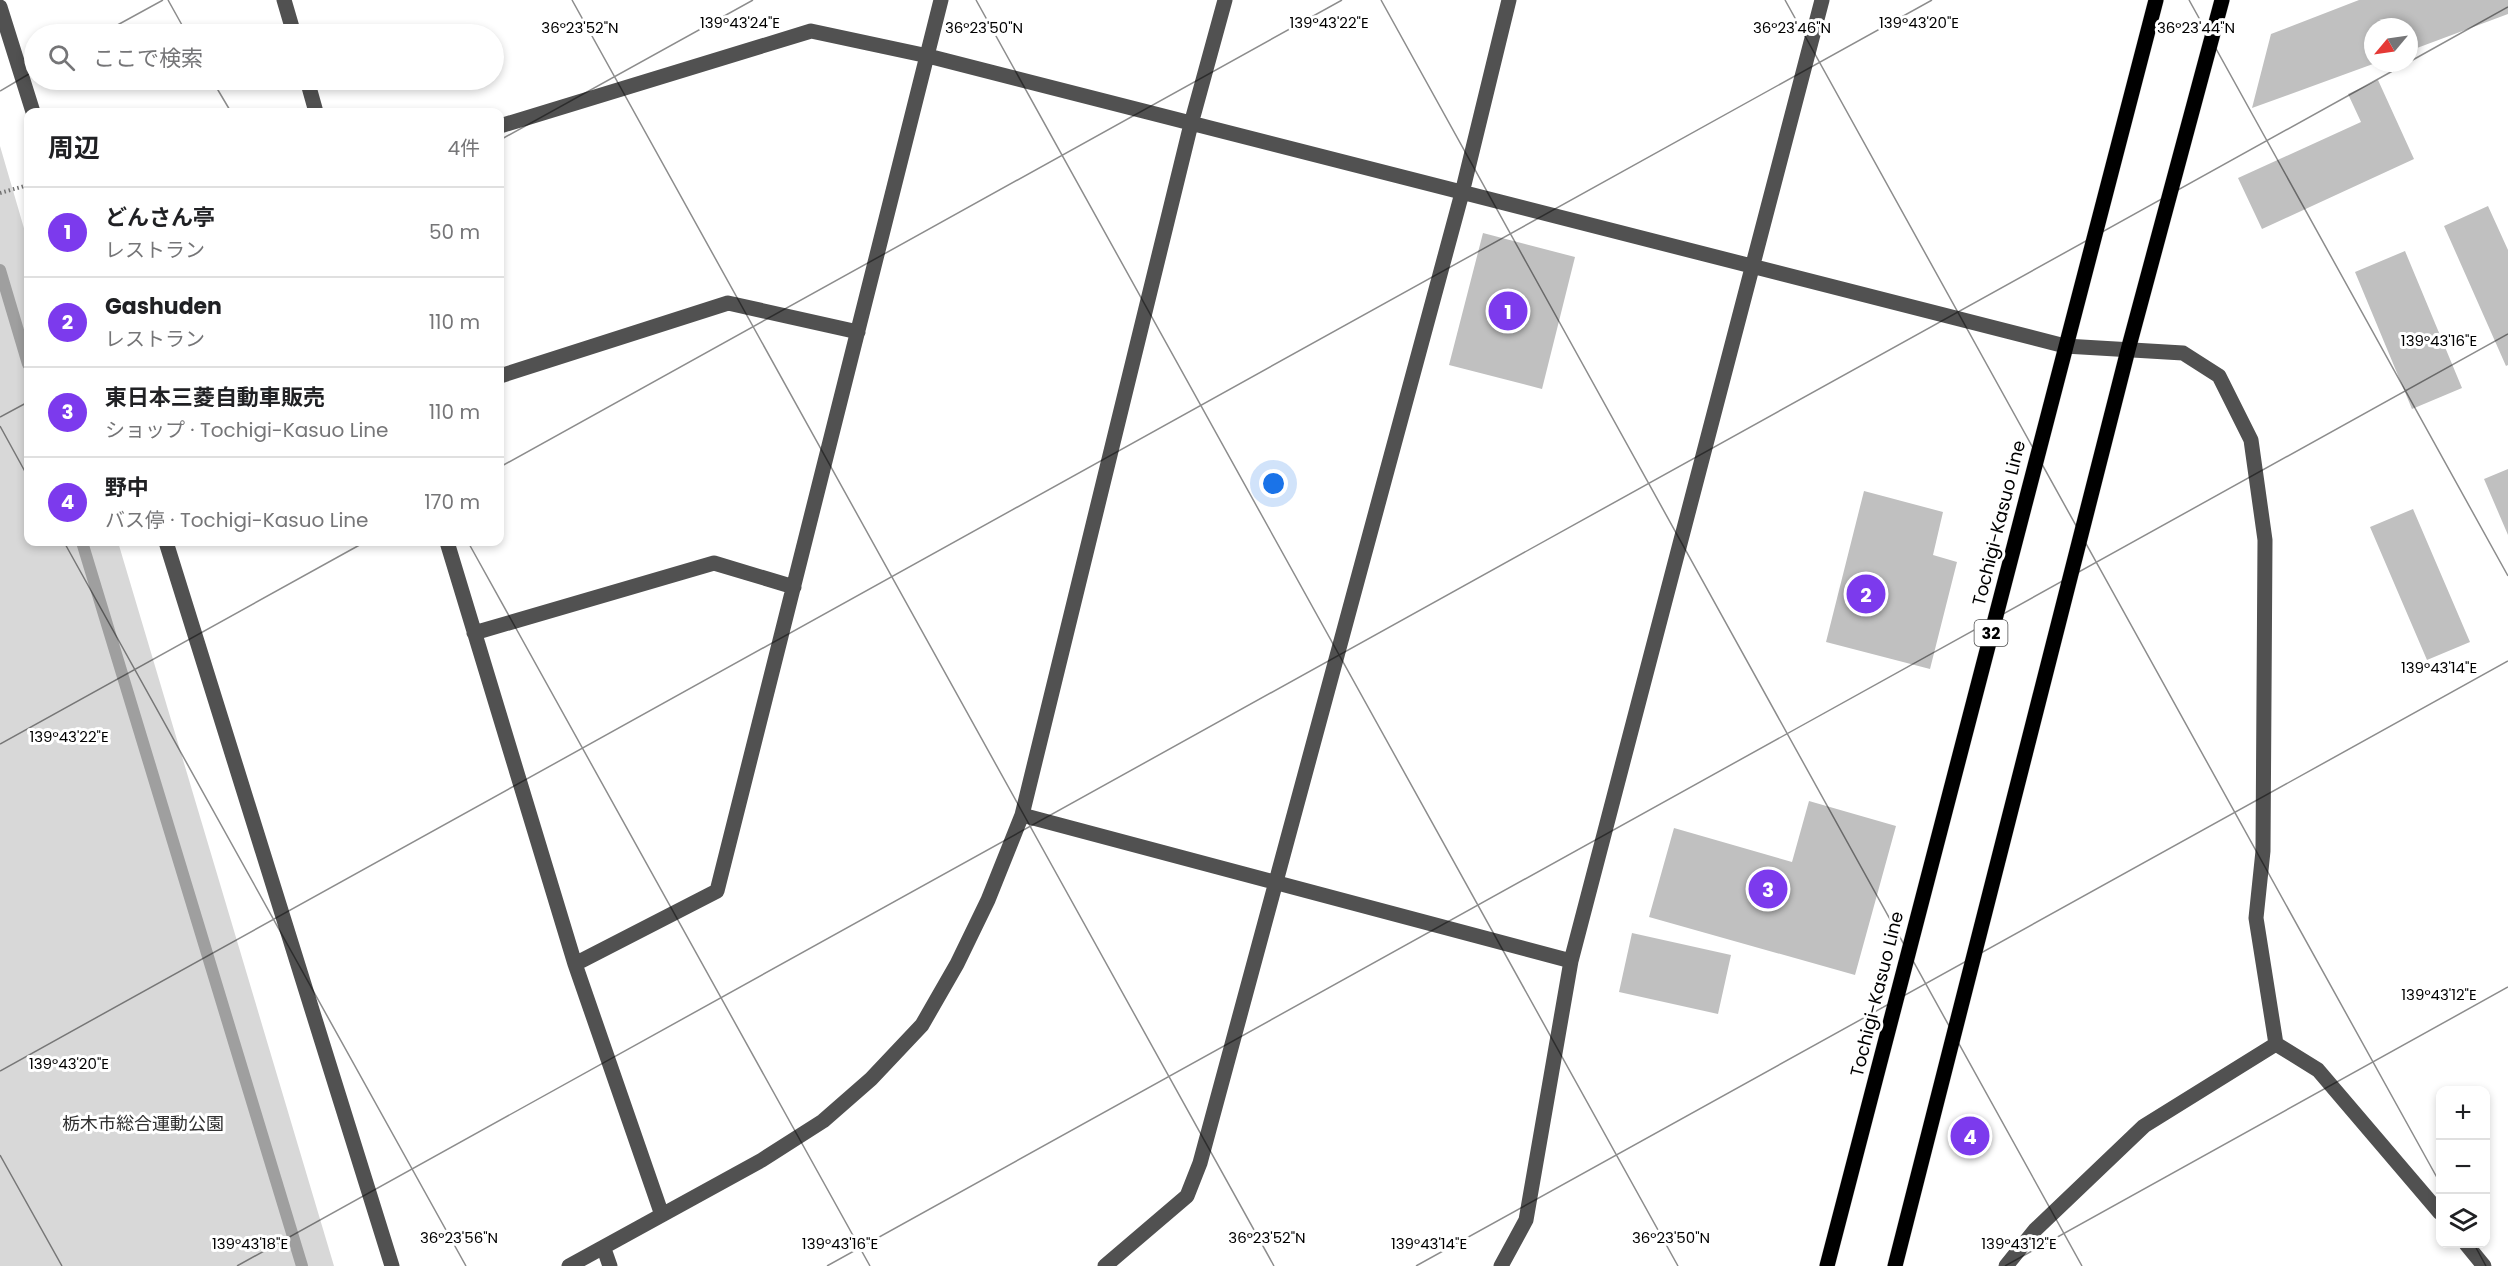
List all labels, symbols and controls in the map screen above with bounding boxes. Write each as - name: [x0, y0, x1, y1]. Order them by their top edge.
- text: 139°43'24"E: [700, 12, 780, 33]
- text: 139°43'22"E: [1289, 12, 1369, 33]
- text: 139°43'20"E: [1879, 12, 1959, 33]
- text: 36°23'52"N: [541, 17, 619, 38]
- text: 36°23'50"N: [945, 17, 1023, 38]
- text: 36°23'46"N: [1753, 17, 1831, 38]
- text: 36°23'44"N: [2157, 17, 2235, 38]
- north arrow: [2364, 18, 2418, 72]
- search box: [24, 24, 504, 90]
- icon: search: [45, 41, 78, 74]
- text: ここで検索: [93, 43, 203, 74]
- text: 周辺: [48, 130, 100, 166]
- text: 4件: [447, 134, 480, 162]
- text: どんさん亭: [105, 202, 215, 233]
- text: 1: [64, 218, 71, 246]
- text: 50 m: [429, 218, 480, 246]
- text: レストラン: [105, 236, 205, 264]
- pin: 1: [1488, 288, 1528, 334]
- text: Gashuden: [105, 291, 222, 322]
- text: 2: [62, 308, 73, 336]
- text: 110 m: [429, 308, 480, 336]
- text: レストラン: [105, 325, 205, 353]
- text: 139°43'16"E: [2401, 330, 2477, 351]
- text: 東日本三菱自動車販売: [105, 382, 325, 413]
- text: 3: [61, 398, 74, 426]
- text: 110 m: [429, 398, 480, 426]
- text: ショップ · Tochigi-Kasuo Line: [105, 416, 389, 444]
- street label: Tochigi-Kasuo Line: [1966, 438, 2031, 608]
- your location: [1259, 469, 1288, 498]
- text: 野中: [105, 472, 149, 503]
- text: 4: [61, 488, 74, 516]
- text: 170 m: [424, 488, 480, 516]
- text: バス停 · Tochigi-Kasuo Line: [105, 506, 369, 534]
- pin: 2: [1846, 572, 1886, 616]
- road number: 32: [1974, 620, 2008, 646]
- text: 139°43'14"E: [2401, 657, 2477, 678]
- text: 139°43'22"E: [29, 726, 109, 747]
- pin: 3: [1748, 866, 1788, 912]
- street label: Tochigi-Kasuo Line: [1844, 909, 1909, 1079]
- text: 139°43'12"E: [2401, 984, 2477, 1005]
- text: 139°43'20"E: [29, 1053, 109, 1074]
- map controls: [2436, 1086, 2490, 1248]
- button: +: [2436, 1086, 2490, 1140]
- park label: 栃木市総合運動公園: [62, 1111, 224, 1136]
- pin: 4: [1950, 1114, 1990, 1158]
- button: −: [2436, 1140, 2490, 1194]
- button: layers: [2436, 1194, 2490, 1248]
- text: 36°23'56"N: [420, 1227, 498, 1248]
- text: 36°23'52"N: [1228, 1227, 1306, 1248]
- text: 36°23'50"N: [1632, 1227, 1710, 1248]
- text: 139°43'18"E: [212, 1233, 288, 1254]
- text: 139°43'16"E: [802, 1233, 878, 1254]
- text: 139°43'14"E: [1391, 1233, 1467, 1254]
- text: 139°43'12"E: [1981, 1233, 2057, 1254]

